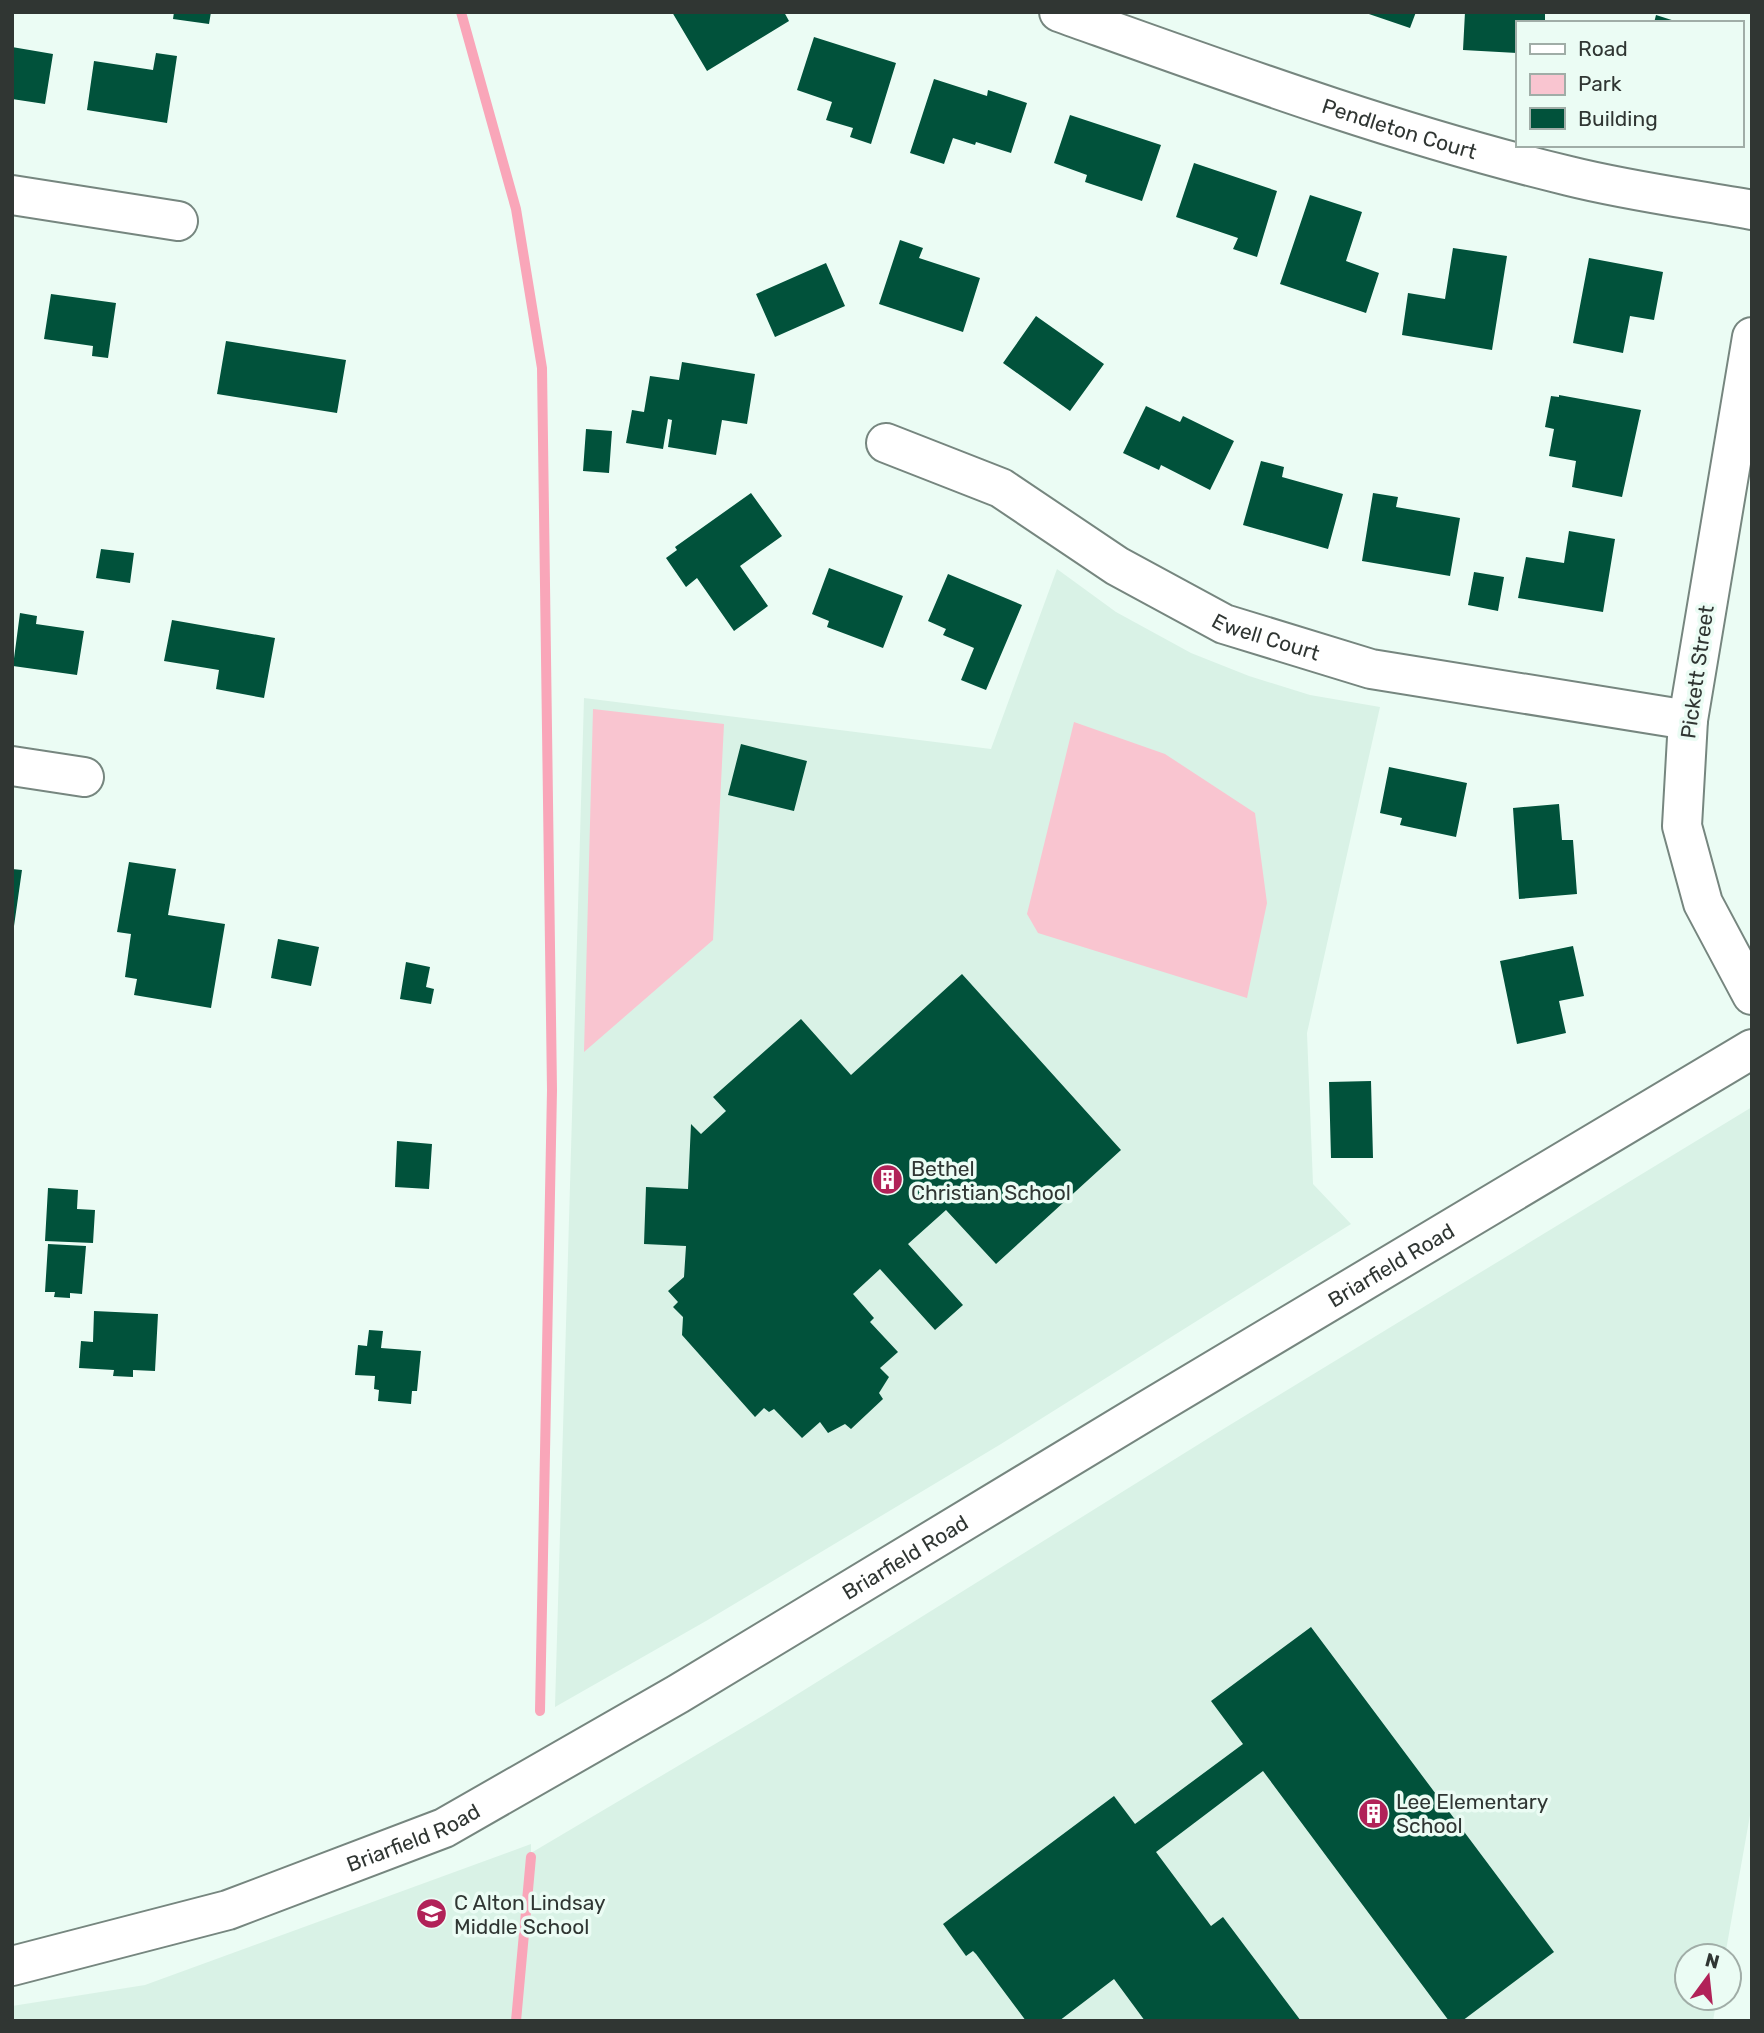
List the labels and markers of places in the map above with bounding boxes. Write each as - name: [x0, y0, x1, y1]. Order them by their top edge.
- place label: Bethel Christian School: [911, 1156, 1071, 1205]
- building icon: Bethel Christian School: [871, 1163, 905, 1197]
- place label: Lee Elementary School: [1396, 1789, 1549, 1838]
- building icon: Lee Elementary School: [1356, 1796, 1390, 1830]
- place label: C Alton Lindsay Middle School: [454, 1890, 606, 1939]
- school or university icon: C Alton Lindsay Middle School: [414, 1897, 448, 1931]

